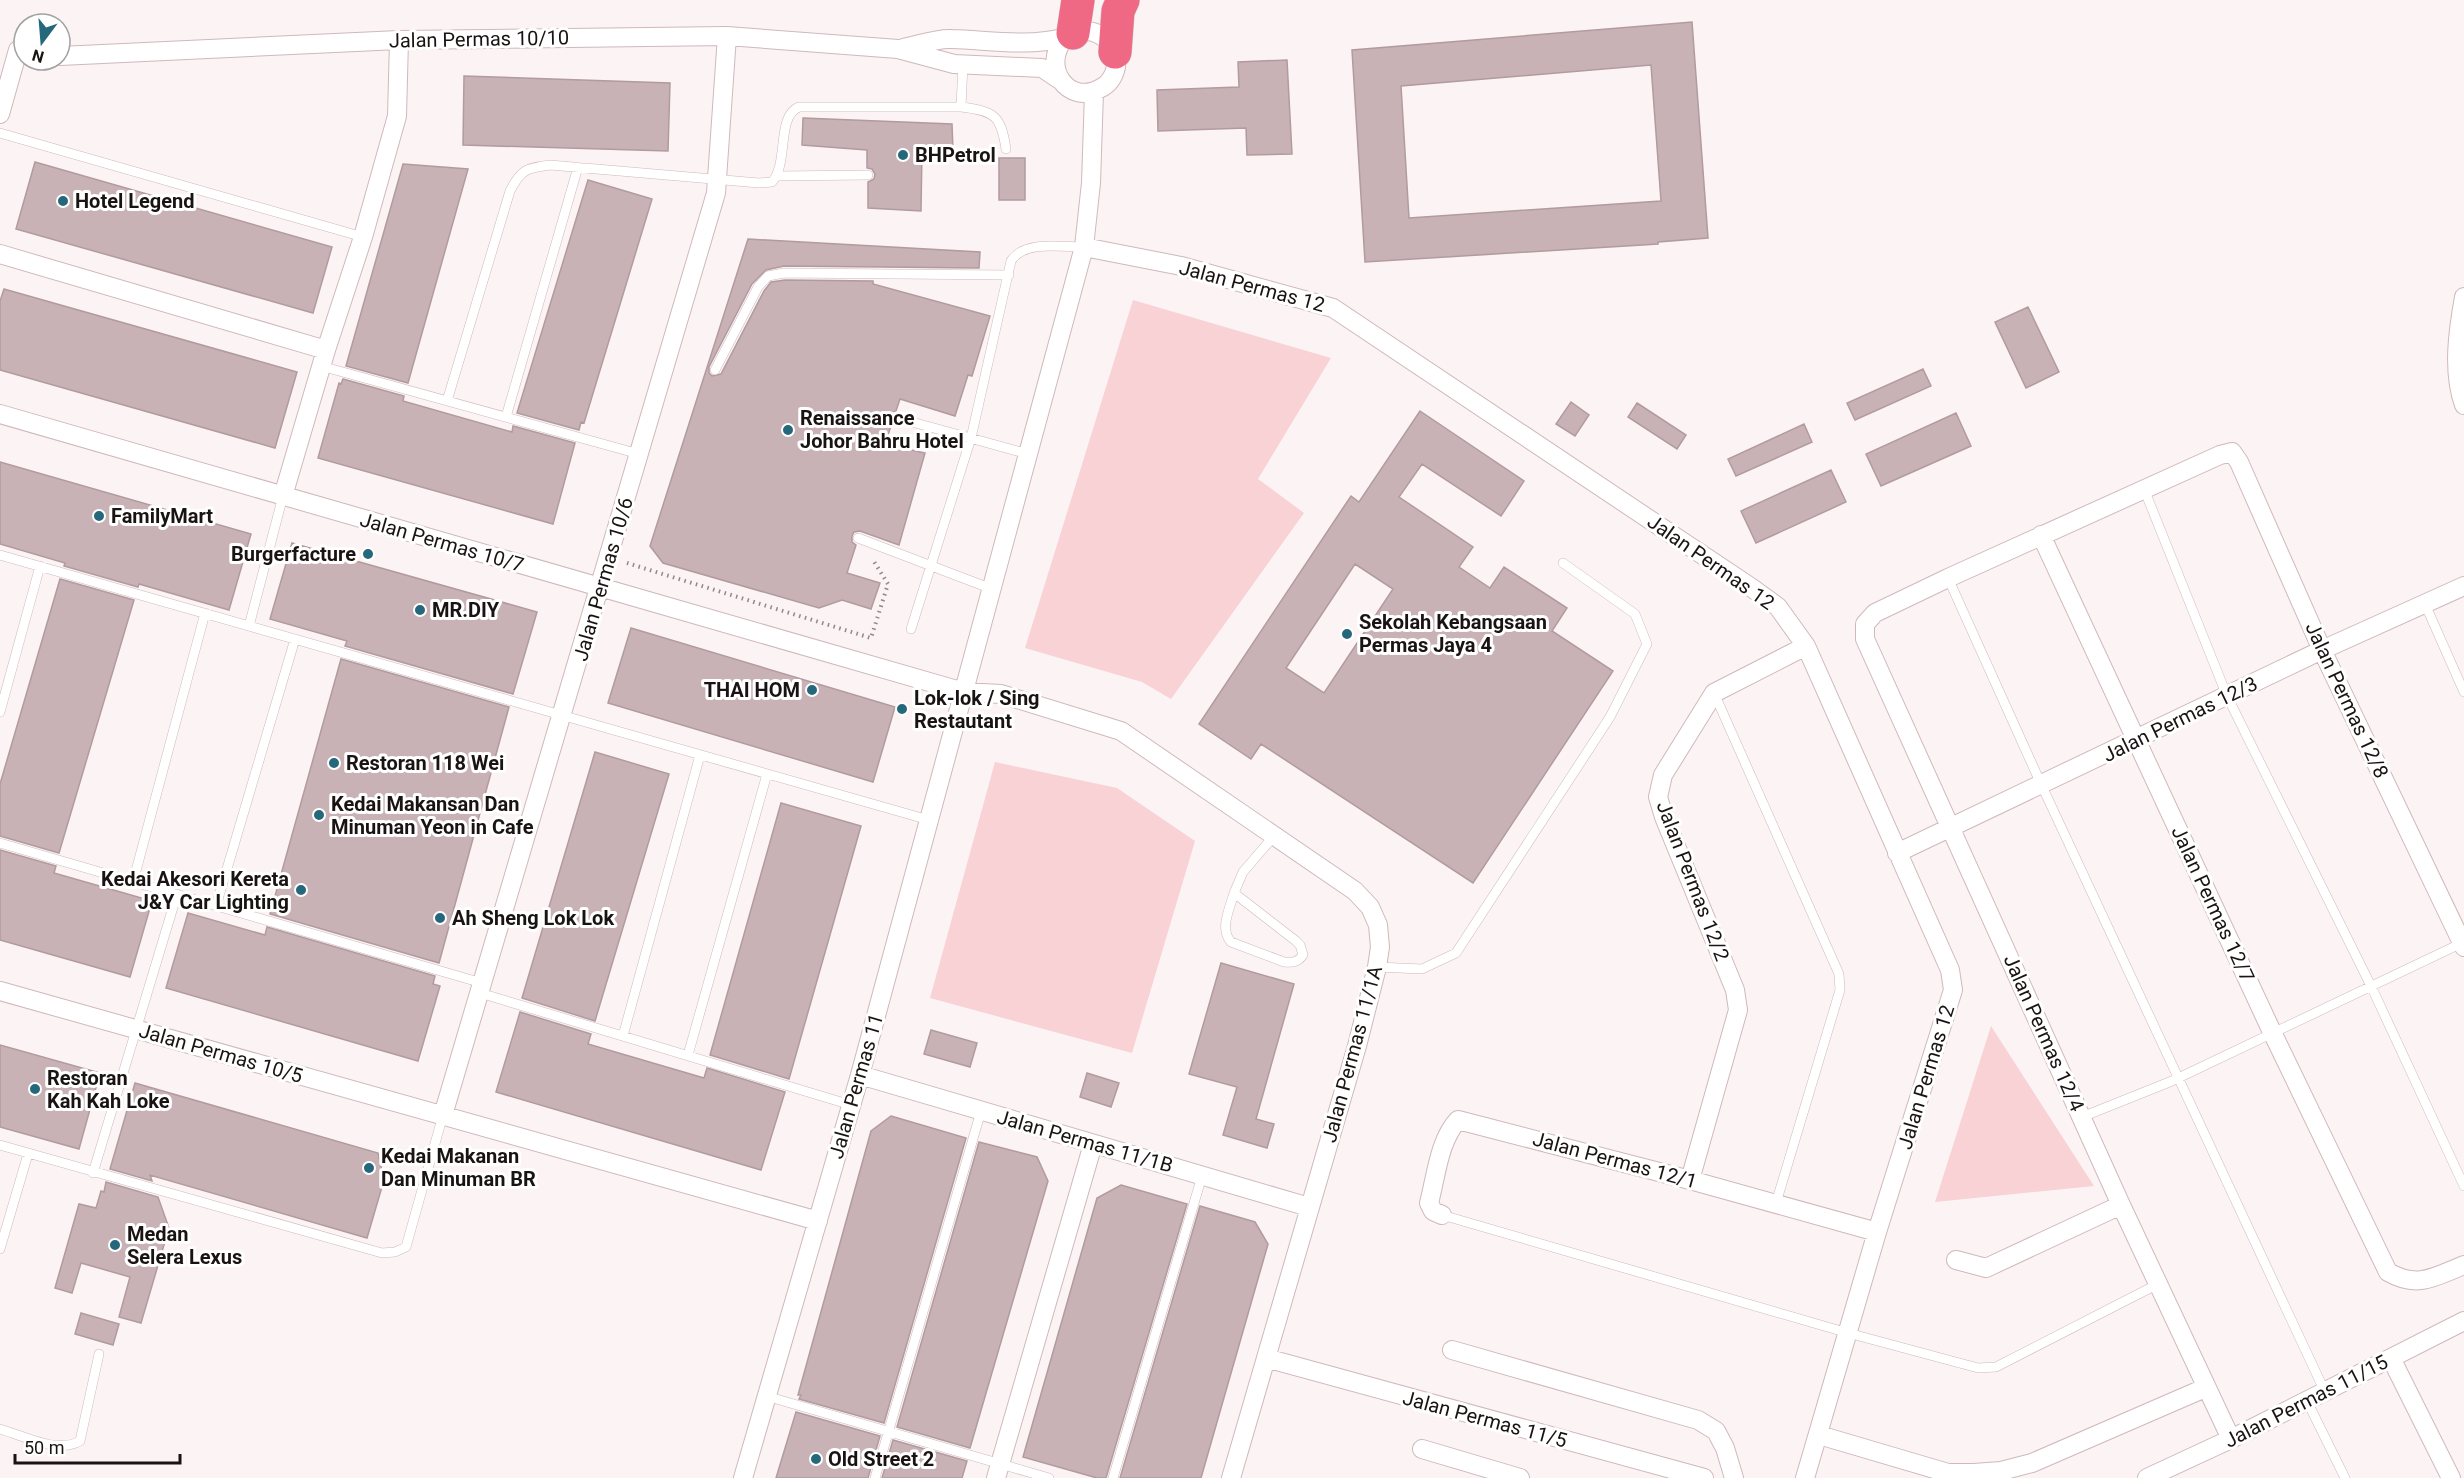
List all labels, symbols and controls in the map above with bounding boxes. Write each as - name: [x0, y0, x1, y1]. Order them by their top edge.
- north arrow: [12, 12, 72, 72]
- street label: Jalan Permas 10/10: [389, 25, 569, 53]
- text: N: [30, 45, 46, 67]
- place label: BHPetrol: [915, 143, 996, 167]
- marker: BHPetrol: [896, 148, 910, 162]
- place label: Hotel Legend: [75, 189, 195, 213]
- marker: Hotel Legend: [56, 194, 70, 208]
- street label: Jalan Permas 12: [1177, 255, 1327, 317]
- place label: Renaissance Johor Bahru Hotel: [800, 406, 964, 453]
- marker: Renaissance Johor Bahru Hotel: [781, 423, 795, 437]
- street label: Jalan Permas 10/6: [568, 494, 638, 664]
- place label: FamilyMart: [111, 504, 213, 528]
- street label: Jalan Permas 10/7: [357, 507, 527, 577]
- marker: FamilyMart: [92, 509, 106, 523]
- street label: Jalan Permas 12: [1643, 509, 1779, 615]
- place label: Burgerfacture: [231, 542, 356, 566]
- marker: Burgerfacture: [361, 547, 375, 561]
- place label: MR.DIY: [432, 598, 500, 622]
- marker: MR.DIY: [413, 603, 427, 617]
- place label: Sekolah Kebangsaan Permas Jaya 4: [1359, 610, 1547, 657]
- street label: Jalan Permas 12/8: [2300, 618, 2394, 782]
- marker: Sekolah Kebangsaan Permas Jaya 4: [1340, 627, 1354, 641]
- street label: Jalan Permas 12/3: [2099, 671, 2261, 767]
- place label: THAI HOM: [704, 678, 800, 702]
- marker: THAI HOM: [805, 683, 819, 697]
- place label: Lok-lok / Sing Restautant: [914, 686, 1040, 733]
- marker: Lok-lok / Sing Restautant: [895, 702, 909, 716]
- place label: Restoran 118 Wei: [346, 751, 504, 775]
- marker: Restoran 118 Wei: [327, 756, 341, 770]
- place label: Kedai Makansan Dan Minuman Yeon in Cafe: [331, 792, 534, 839]
- street label: Jalan Permas 12/2: [1651, 798, 1735, 964]
- marker: Kedai Makansan Dan Minuman Yeon in Cafe: [312, 808, 326, 822]
- street label: Jalan Permas 12/7: [2166, 822, 2260, 986]
- place label: Kedai Akesori Kereta J&Y Car Lighting: [101, 867, 289, 914]
- marker: Kedai Akesori Kereta J&Y Car Lighting: [294, 883, 308, 897]
- place label: Ah Sheng Lok Lok: [452, 906, 614, 930]
- marker: Ah Sheng Lok Lok: [433, 911, 447, 925]
- street label: Jalan Permas 12/4: [1999, 951, 2089, 1115]
- street label: Jalan Permas 11/1A: [1317, 963, 1387, 1145]
- street label: Jalan Permas 12: [1893, 1002, 1959, 1152]
- street label: Jalan Permas 11: [824, 1011, 888, 1161]
- street label: Jalan Permas 10/5: [136, 1018, 306, 1088]
- place label: Restoran Kah Kah Loke: [47, 1066, 170, 1113]
- marker: Restoran Kah Kah Loke: [28, 1082, 42, 1096]
- street label: Jalan Permas 11/1B: [994, 1104, 1176, 1178]
- street label: Jalan Permas 12/1: [1530, 1127, 1700, 1193]
- place label: Kedai Makanan Dan Minuman BR: [381, 1144, 536, 1191]
- marker: Kedai Makanan Dan Minuman BR: [362, 1161, 376, 1175]
- place label: Medan Selera Lexus: [127, 1222, 242, 1269]
- marker: Medan Selera Lexus: [108, 1238, 122, 1252]
- street label: Jalan Permas 11/15: [2220, 1349, 2392, 1453]
- street label: Jalan Permas 11/5: [1400, 1386, 1570, 1452]
- scale bar: [15, 1427, 180, 1465]
- text: 50 m: [24, 1437, 64, 1458]
- place label: Old Street 2: [828, 1447, 934, 1471]
- marker: Old Street 2: [809, 1452, 823, 1466]

